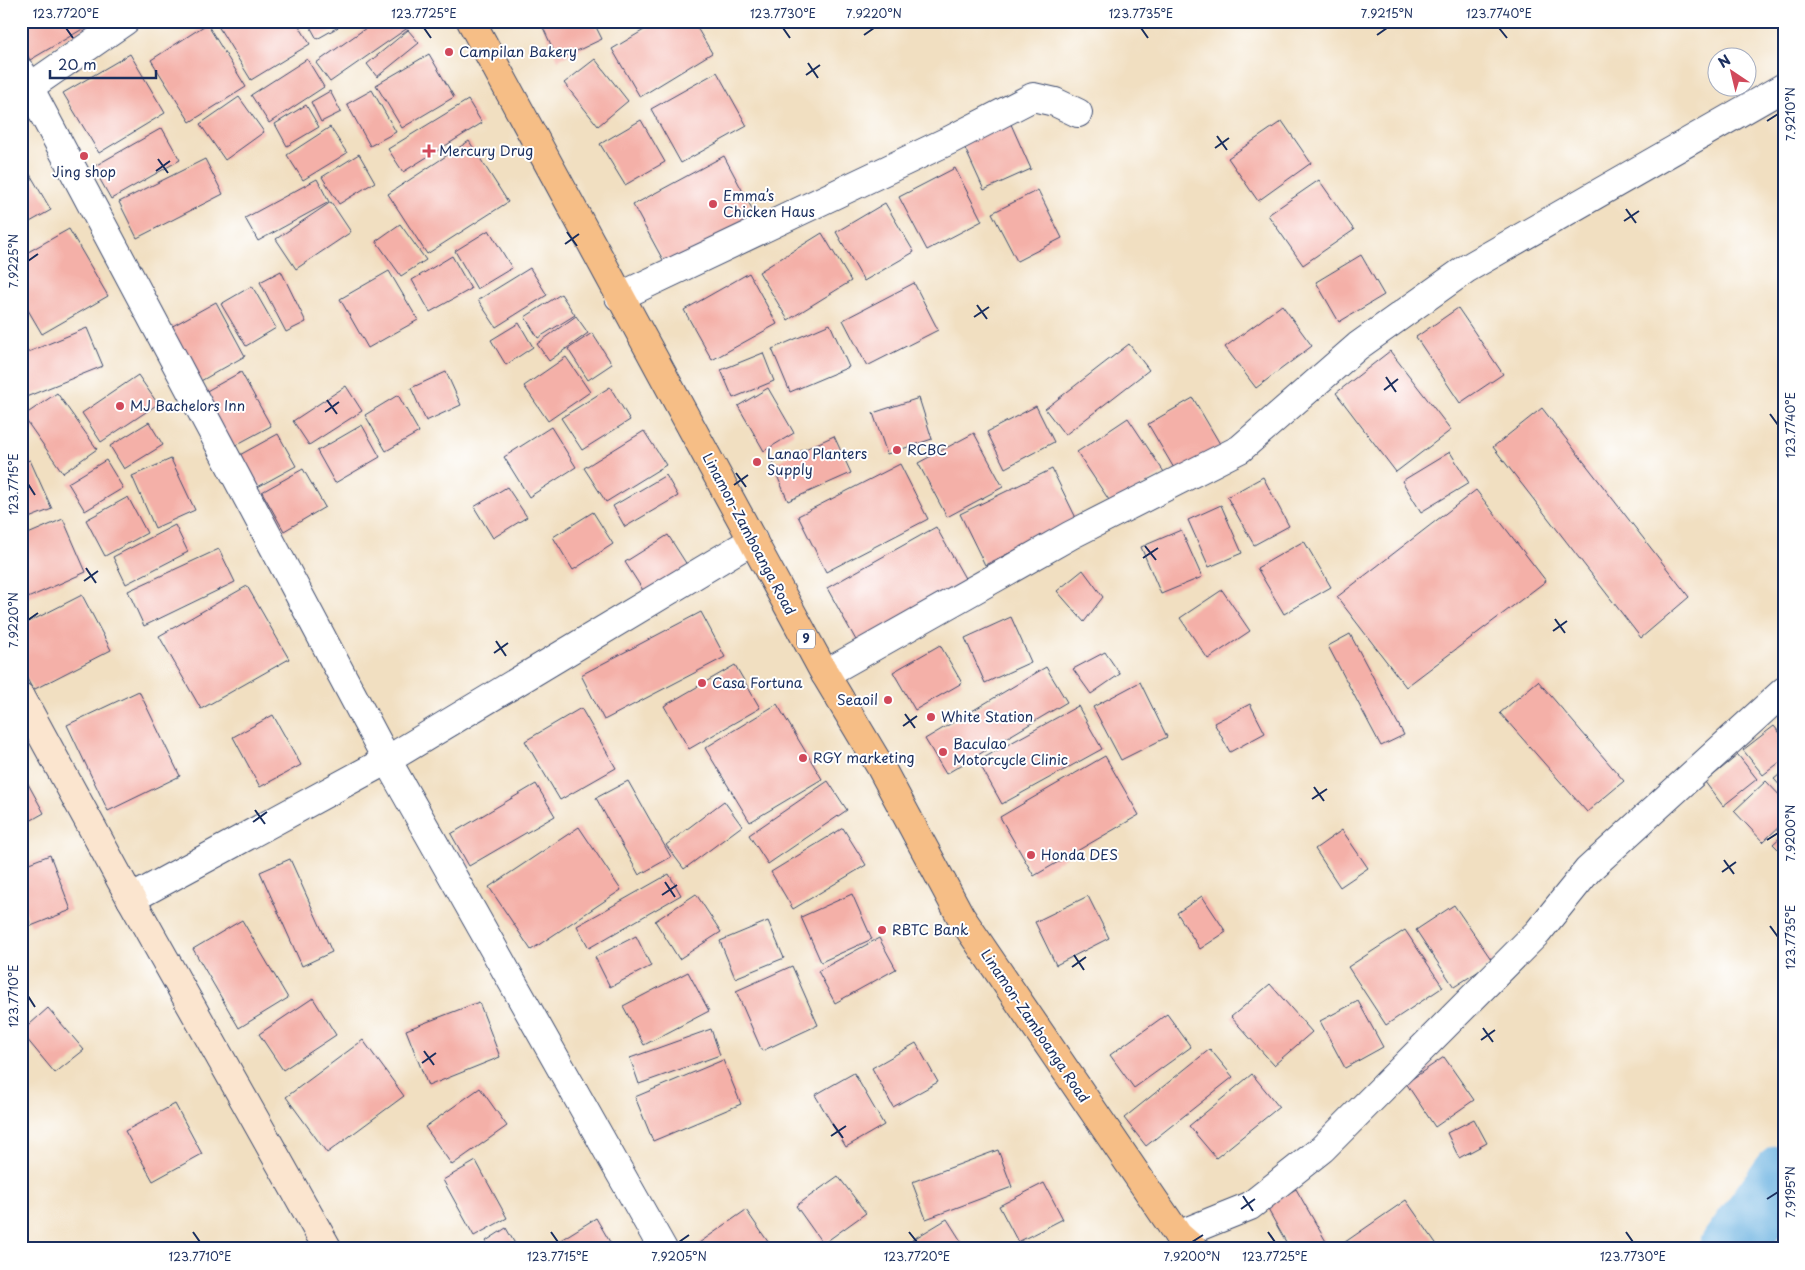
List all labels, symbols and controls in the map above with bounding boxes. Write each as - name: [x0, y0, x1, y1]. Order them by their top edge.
- text: 123.7720°E: [33, 4, 99, 22]
- text: 123.7725°E: [391, 4, 457, 22]
- text: 123.7730°E: [750, 4, 816, 22]
- text: 7.9220°N: [846, 4, 902, 22]
- text: 123.7735°E: [1109, 4, 1173, 22]
- text: 7.9215°N: [1361, 4, 1413, 22]
- text: 123.7740°E: [1466, 4, 1532, 22]
- place label: Campilan Bakery: [459, 41, 577, 62]
- marker: Campilan Bakery: [443, 46, 455, 58]
- scale bar: [50, 48, 156, 80]
- north arrow: [1708, 48, 1758, 98]
- text: N: [1714, 49, 1735, 73]
- text: 20 m: [58, 52, 97, 75]
- text: 7.9210°N: [1781, 87, 1799, 141]
- place label: Mercury Drug: [439, 140, 533, 161]
- marker: Mercury Drug: [423, 145, 435, 157]
- marker: Jing shop: [78, 150, 90, 162]
- place label: Jing shop: [52, 161, 116, 182]
- place label: Emma’s Chicken Haus: [723, 185, 815, 222]
- marker: Emma’s Chicken Haus: [707, 198, 719, 210]
- text: 7.9225°N: [4, 234, 22, 288]
- text: 123.7740°E: [1781, 392, 1799, 458]
- place label: MJ Bachelors Inn: [130, 395, 245, 416]
- marker: MJ Bachelors Inn: [114, 400, 126, 412]
- place label: RCBC: [907, 439, 947, 460]
- place label: Lanao Planters Supply: [767, 443, 867, 480]
- marker: RCBC: [891, 444, 903, 456]
- street label: Linamon-Zamboanga Road: [698, 449, 801, 619]
- text: 123.7715°E: [4, 453, 22, 515]
- marker: Lanao Planters Supply: [751, 456, 763, 468]
- text: 7.9220°N: [4, 592, 22, 648]
- road number: 9: [797, 630, 815, 648]
- place label: Casa Fortuna: [712, 672, 803, 693]
- marker: Casa Fortuna: [696, 677, 708, 689]
- place label: Seaoil: [837, 689, 878, 710]
- marker: Seaoil: [882, 694, 894, 706]
- place label: White Station: [941, 706, 1033, 727]
- marker: White Station: [925, 711, 937, 723]
- place label: Baculao Motorcycle Clinic: [953, 733, 1068, 770]
- marker: Baculao Motorcycle Clinic: [937, 746, 949, 758]
- place label: RGY marketing: [813, 747, 915, 768]
- marker: RGY marketing: [797, 752, 809, 764]
- text: 7.9200°N: [1781, 805, 1799, 861]
- place label: Honda DES: [1041, 844, 1118, 865]
- marker: Honda DES: [1025, 849, 1037, 861]
- text: 123.7735°E: [1781, 905, 1799, 969]
- place label: RBTC Bank: [892, 919, 969, 940]
- marker: RBTC Bank: [876, 924, 888, 936]
- street label: Linamon-Zamboanga Road: [976, 945, 1095, 1107]
- text: 123.7710°E: [4, 965, 22, 1027]
- text: 7.9195°N: [1781, 1166, 1799, 1218]
- text: 123.7710°E: [169, 1247, 231, 1265]
- text: 123.7715°E: [527, 1247, 589, 1265]
- text: 7.9205°N: [651, 1247, 707, 1265]
- text: 123.7720°E: [884, 1247, 950, 1265]
- text: 7.9200°N: [1164, 1247, 1220, 1265]
- text: 123.7725°E: [1242, 1247, 1308, 1265]
- text: 123.7730°E: [1600, 1247, 1666, 1265]

